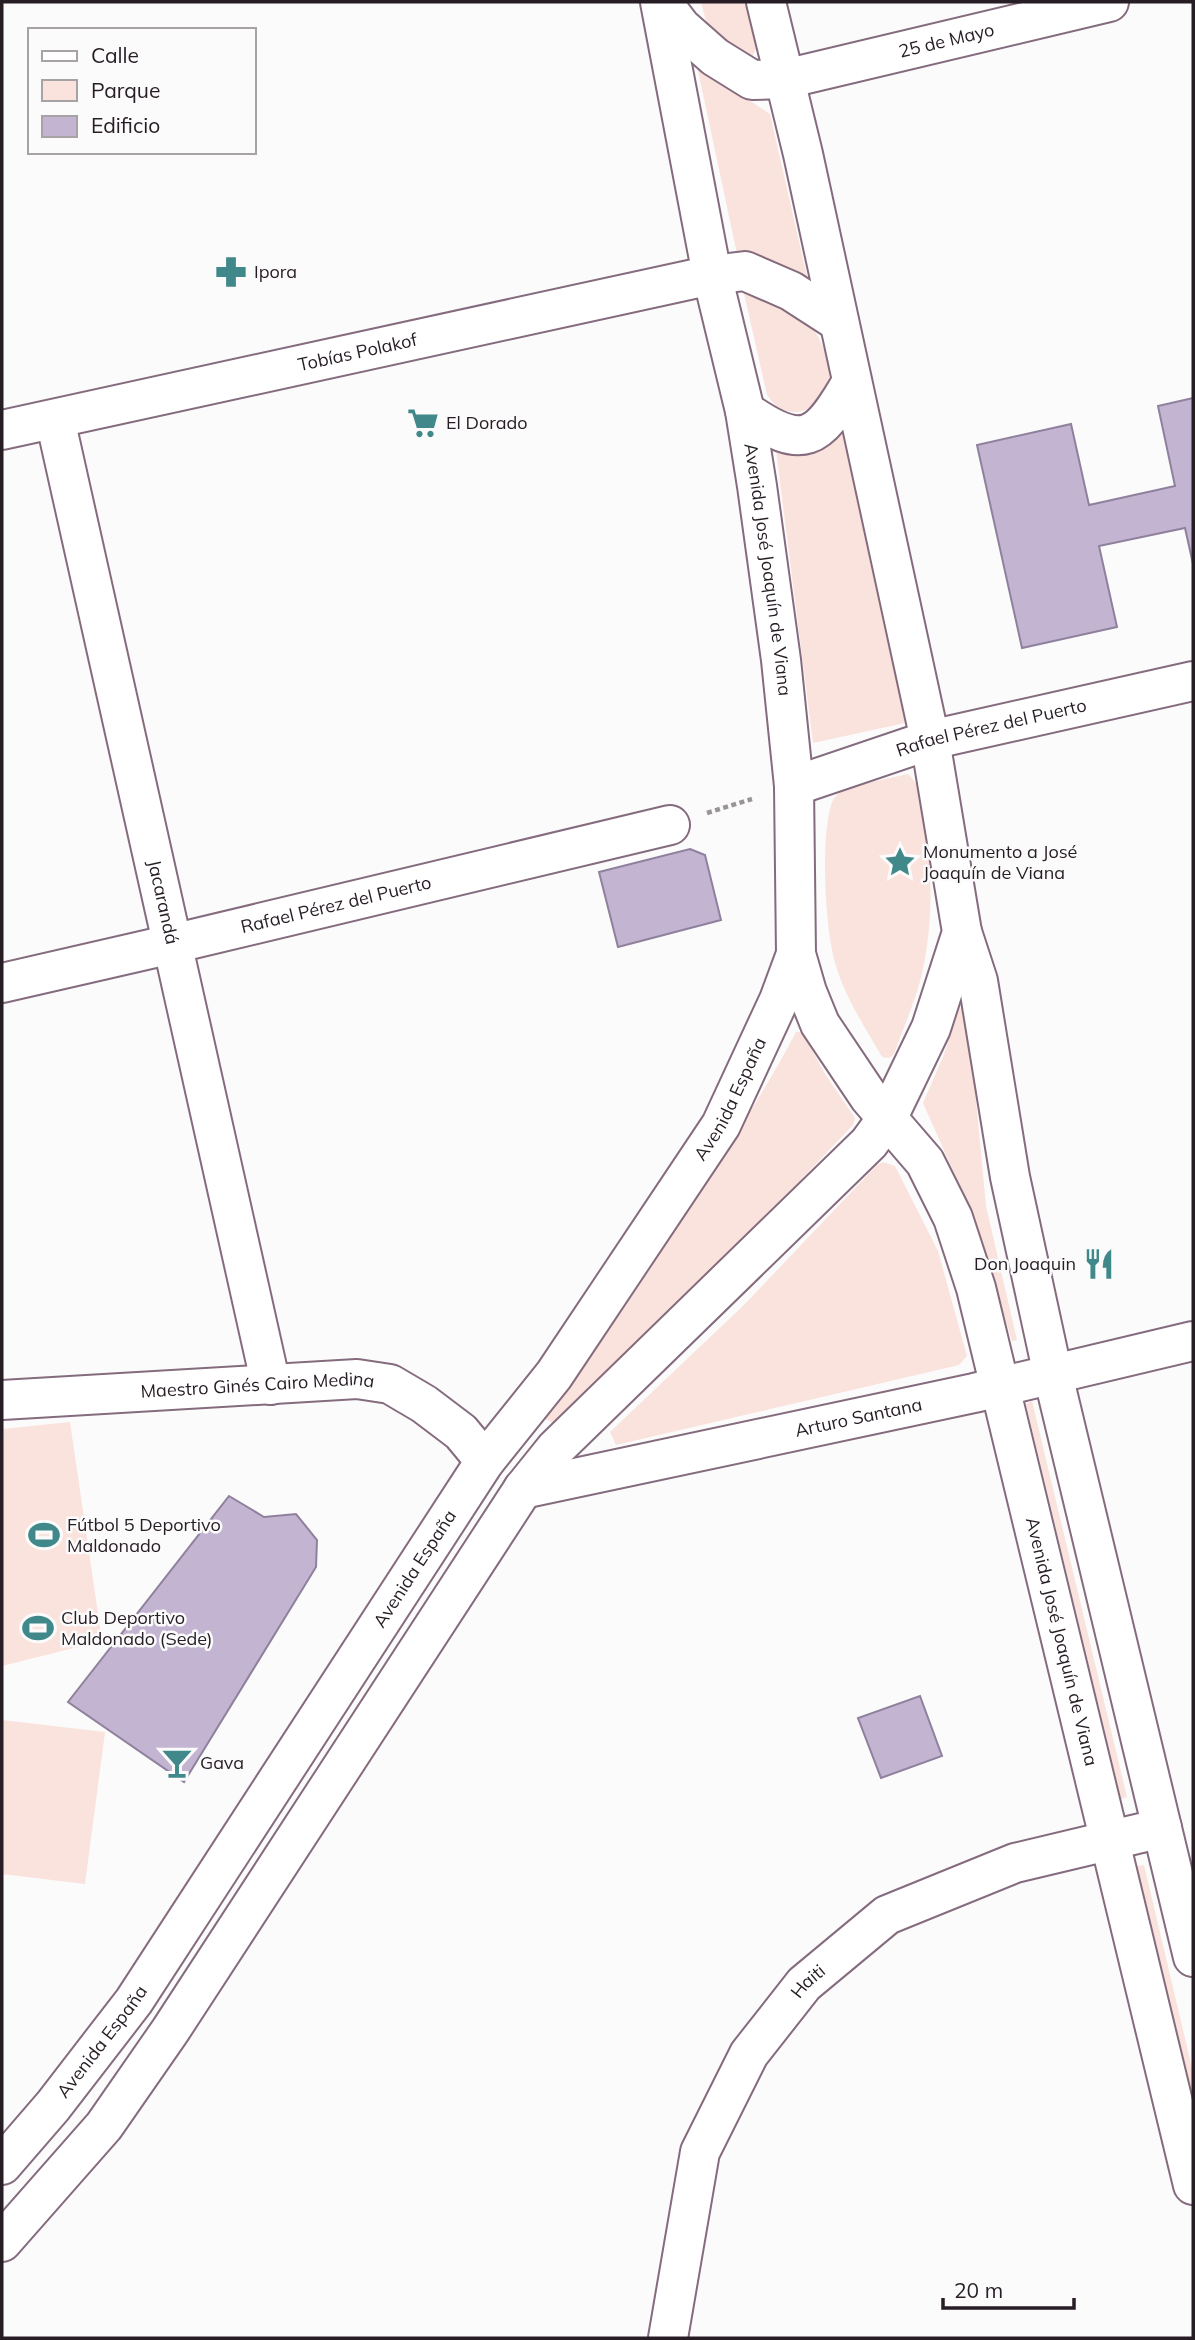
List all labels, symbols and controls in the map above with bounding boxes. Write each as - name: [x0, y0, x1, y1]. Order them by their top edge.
- street label: 25 de Mayo: [896, 18, 996, 63]
- legend: [28, 28, 256, 154]
- text: Calle: [91, 42, 139, 68]
- text: Parque: [91, 77, 160, 103]
- text: Edificio: [91, 112, 160, 138]
- pharmacy icon: Ipora: [214, 255, 248, 289]
- place label: Ipora: [254, 260, 297, 283]
- street label: Tobías Polakof: [296, 327, 420, 376]
- supermarket icon: El Dorado: [406, 406, 440, 440]
- place label: El Dorado: [446, 411, 528, 434]
- street label: Avenida José Joaquín de Viana: [739, 441, 797, 697]
- street label: Rafael Pérez del Puerto: [893, 693, 1089, 762]
- place label: Monumento a José Joaquín de Viana: [923, 840, 1077, 884]
- place icon: Monumento a José Joaquín de Viana: [883, 845, 917, 879]
- street label: Jacarandá: [143, 858, 184, 946]
- street label: Rafael Pérez del Puerto: [238, 870, 433, 938]
- street label: Avenida España: [689, 1034, 771, 1165]
- restaurant icon: Don Joaquin: [1082, 1247, 1116, 1281]
- place label: Don Joaquin: [974, 1252, 1076, 1275]
- street label: Maestro Ginés Cairo Medina: [140, 1367, 376, 1403]
- street label: Arturo Santana: [793, 1392, 924, 1442]
- street label: Avenida España: [368, 1505, 461, 1632]
- place label: Fútbol 5 Deportivo Maldonado: [67, 1513, 221, 1557]
- street label: Avenida José Joaquín de Viana: [1021, 1515, 1103, 1768]
- sports icon: Fútbol 5 Deportivo Maldonado: [27, 1518, 61, 1552]
- place label: Club Deportivo Maldonado (Sede): [61, 1606, 213, 1650]
- sports icon: Club Deportivo Maldonado (Sede): [21, 1611, 55, 1645]
- bar icon: Gava: [160, 1746, 194, 1780]
- place label: Gava: [200, 1751, 244, 1774]
- street label: Haiti: [785, 1959, 830, 2003]
- street label: Avenida España: [52, 1981, 152, 2102]
- scale bar: [943, 2266, 1074, 2310]
- text: 20 m: [954, 2277, 1003, 2303]

